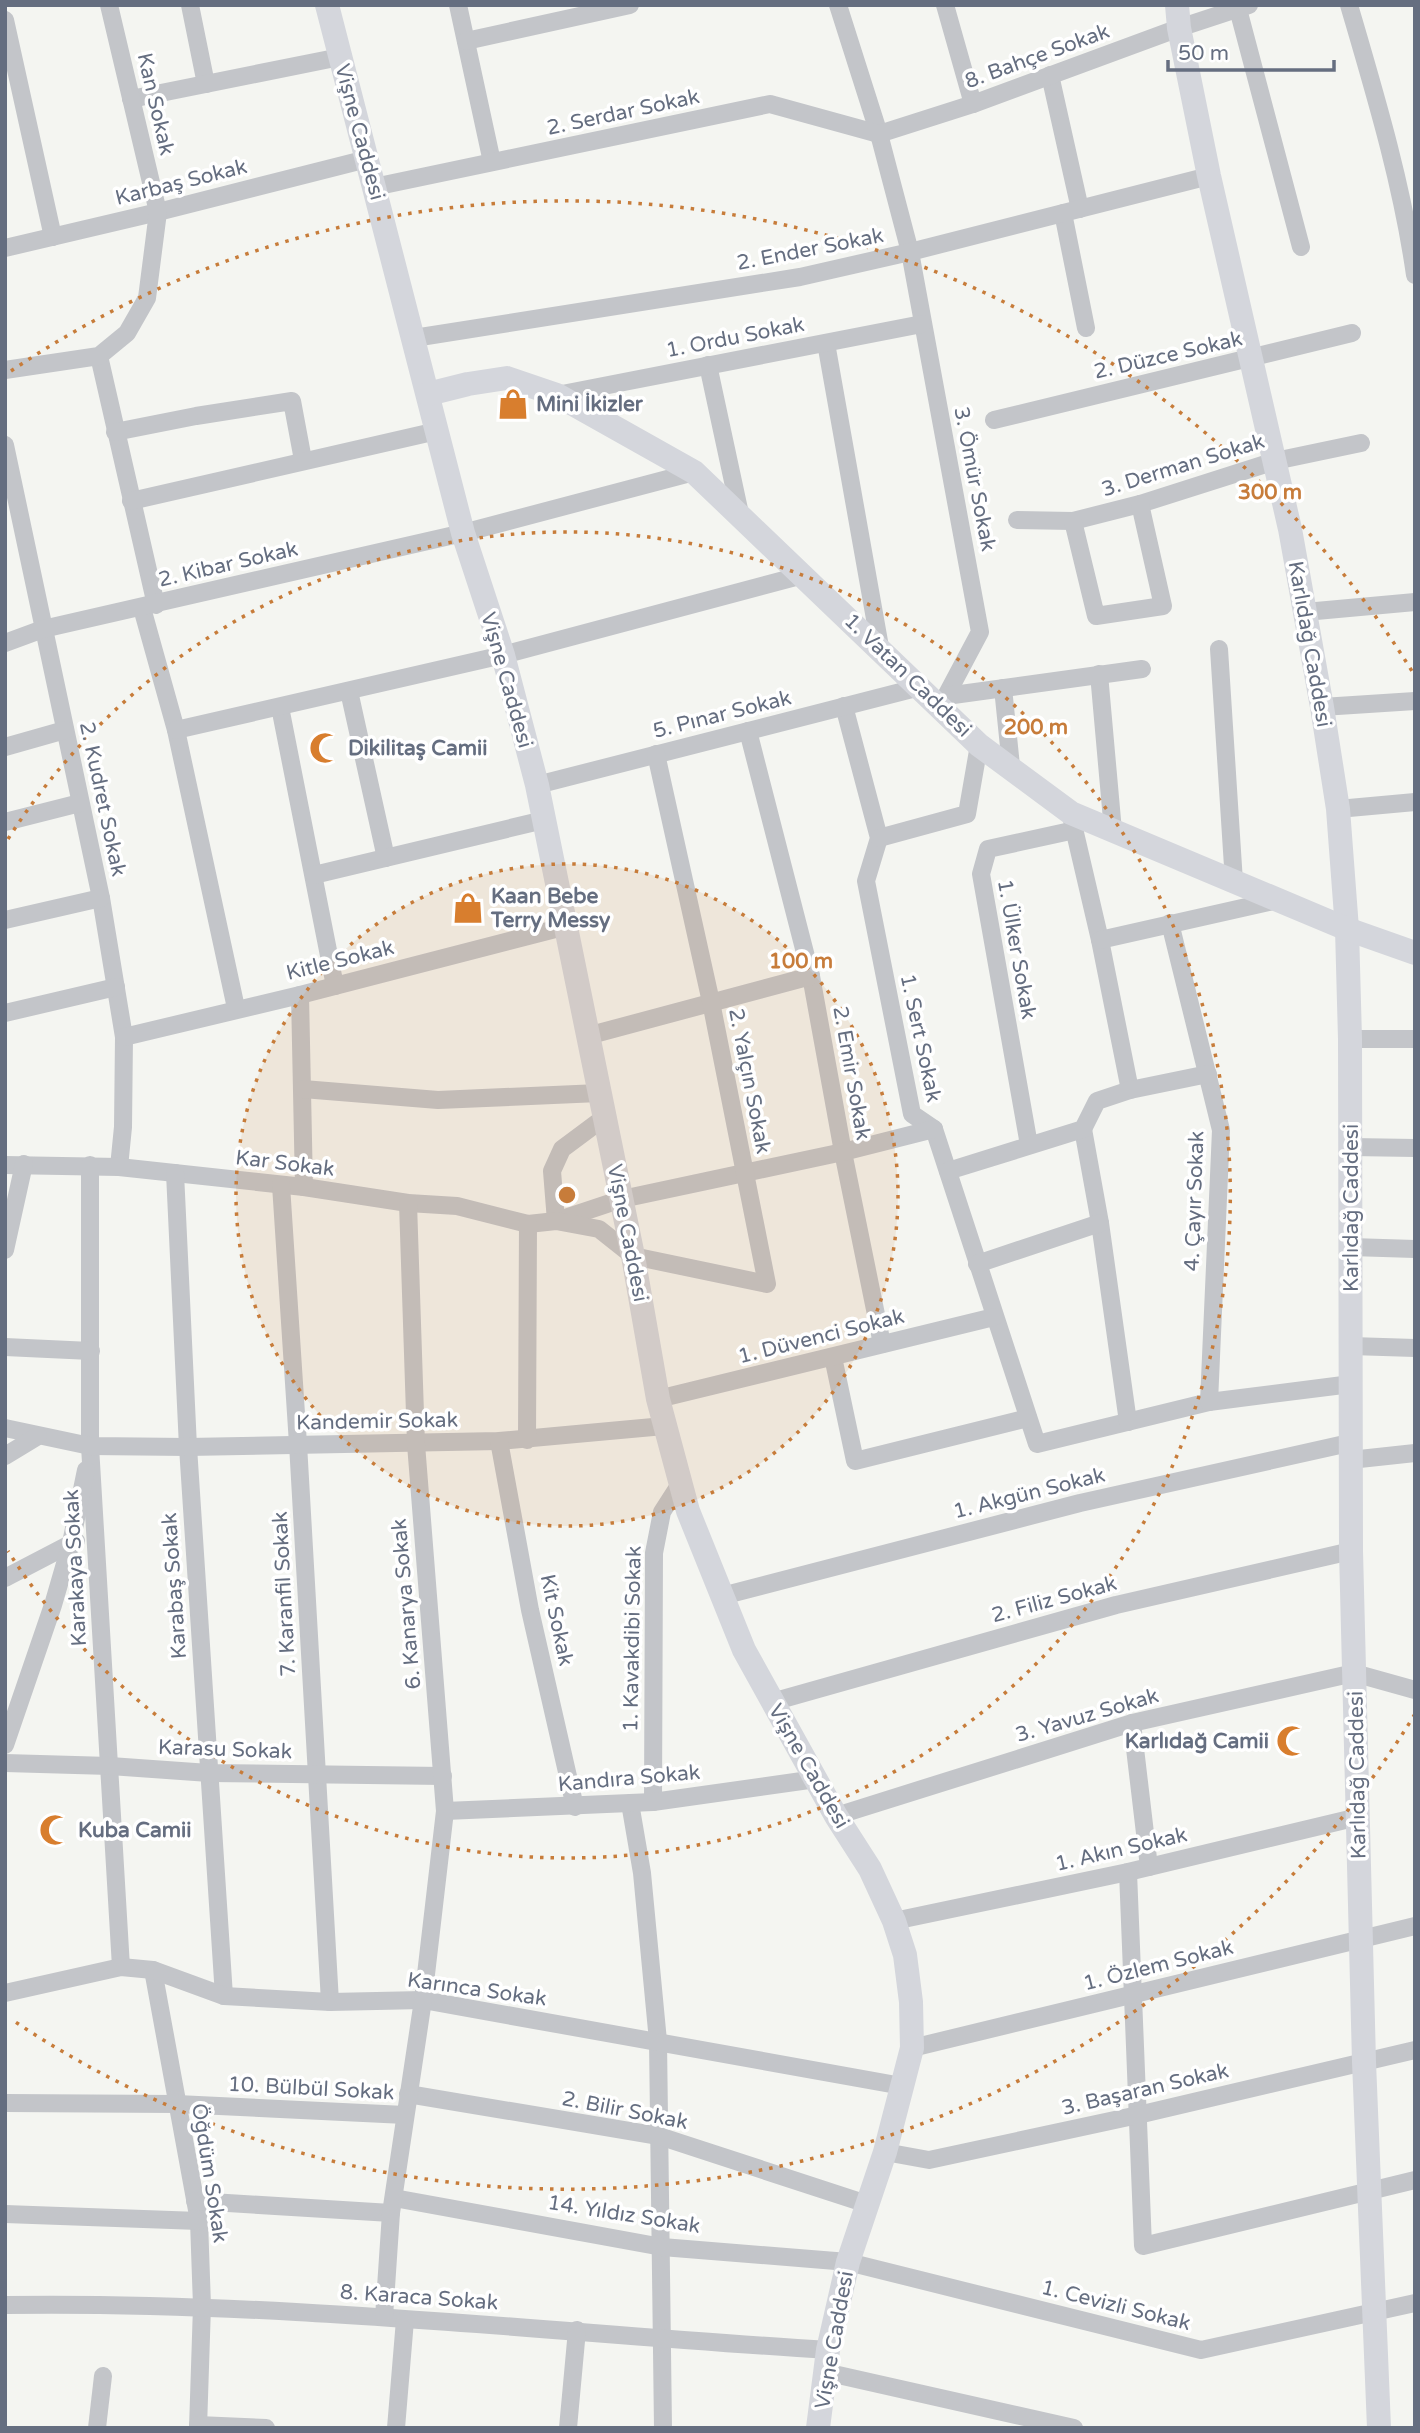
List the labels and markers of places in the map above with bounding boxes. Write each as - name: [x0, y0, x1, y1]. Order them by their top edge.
- shop icon: Mini İkizler: [496, 387, 530, 421]
- place label: Mini İkizler: [536, 392, 644, 417]
- mosque icon: Dikilitaş Camii: [308, 731, 342, 765]
- place label: Dikilitaş Camii: [348, 736, 487, 761]
- place label: Kaan Bebe Terry Messy: [490, 884, 611, 933]
- shop icon: Kaan Bebe Terry Messy: [451, 891, 485, 925]
- centre of rings: [555, 1183, 579, 1207]
- mosque icon: Karlıdağ Camii: [1275, 1724, 1309, 1758]
- place label: Karlıdağ Camii: [1125, 1729, 1269, 1754]
- mosque icon: Kuba Camii: [38, 1813, 72, 1847]
- place label: Kuba Camii: [78, 1818, 192, 1843]

